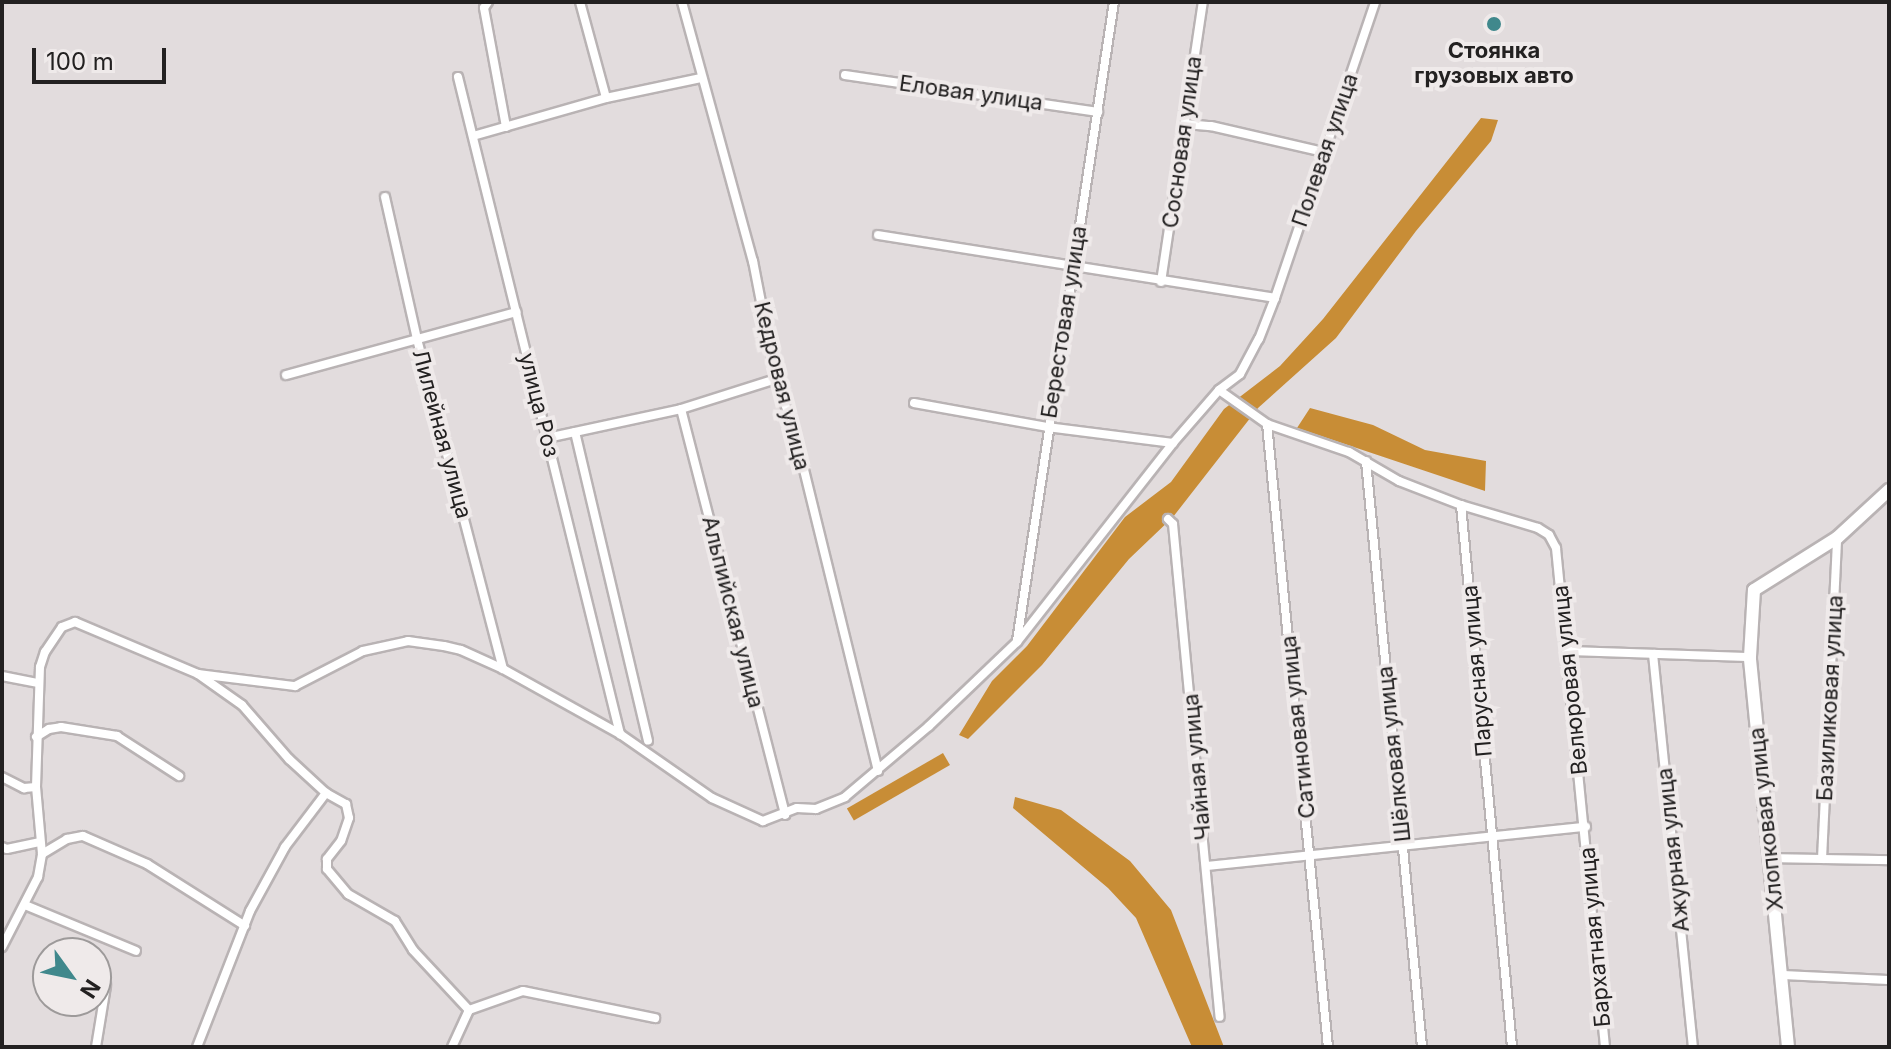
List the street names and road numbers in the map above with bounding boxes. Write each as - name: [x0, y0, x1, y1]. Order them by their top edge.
- street label: Сосновая улица: [1157, 54, 1207, 230]
- street label: Еловая улица: [897, 70, 1045, 116]
- street label: Полевая улица: [1286, 70, 1364, 230]
- street label: Берестовая улица: [1036, 224, 1092, 420]
- street label: Кедровая улица: [748, 299, 816, 473]
- street label: Лилейная улица: [407, 346, 477, 522]
- street label: улица Роз: [513, 350, 565, 460]
- street label: Альпийская улица: [696, 513, 770, 711]
- street label: Парусная улица: [1456, 584, 1498, 758]
- street label: Велюровая улица: [1547, 584, 1593, 776]
- street label: Базиликовая улица: [1811, 594, 1849, 802]
- street label: Сатиновая улица: [1275, 634, 1321, 820]
- street label: Шёлковая улица: [1372, 665, 1416, 843]
- street label: Чайная улица: [1177, 693, 1217, 841]
- street label: Хлопковая улица: [1743, 726, 1789, 912]
- street label: Ажурная улица: [1651, 767, 1695, 933]
- street label: Бархатная улица: [1574, 846, 1616, 1028]

